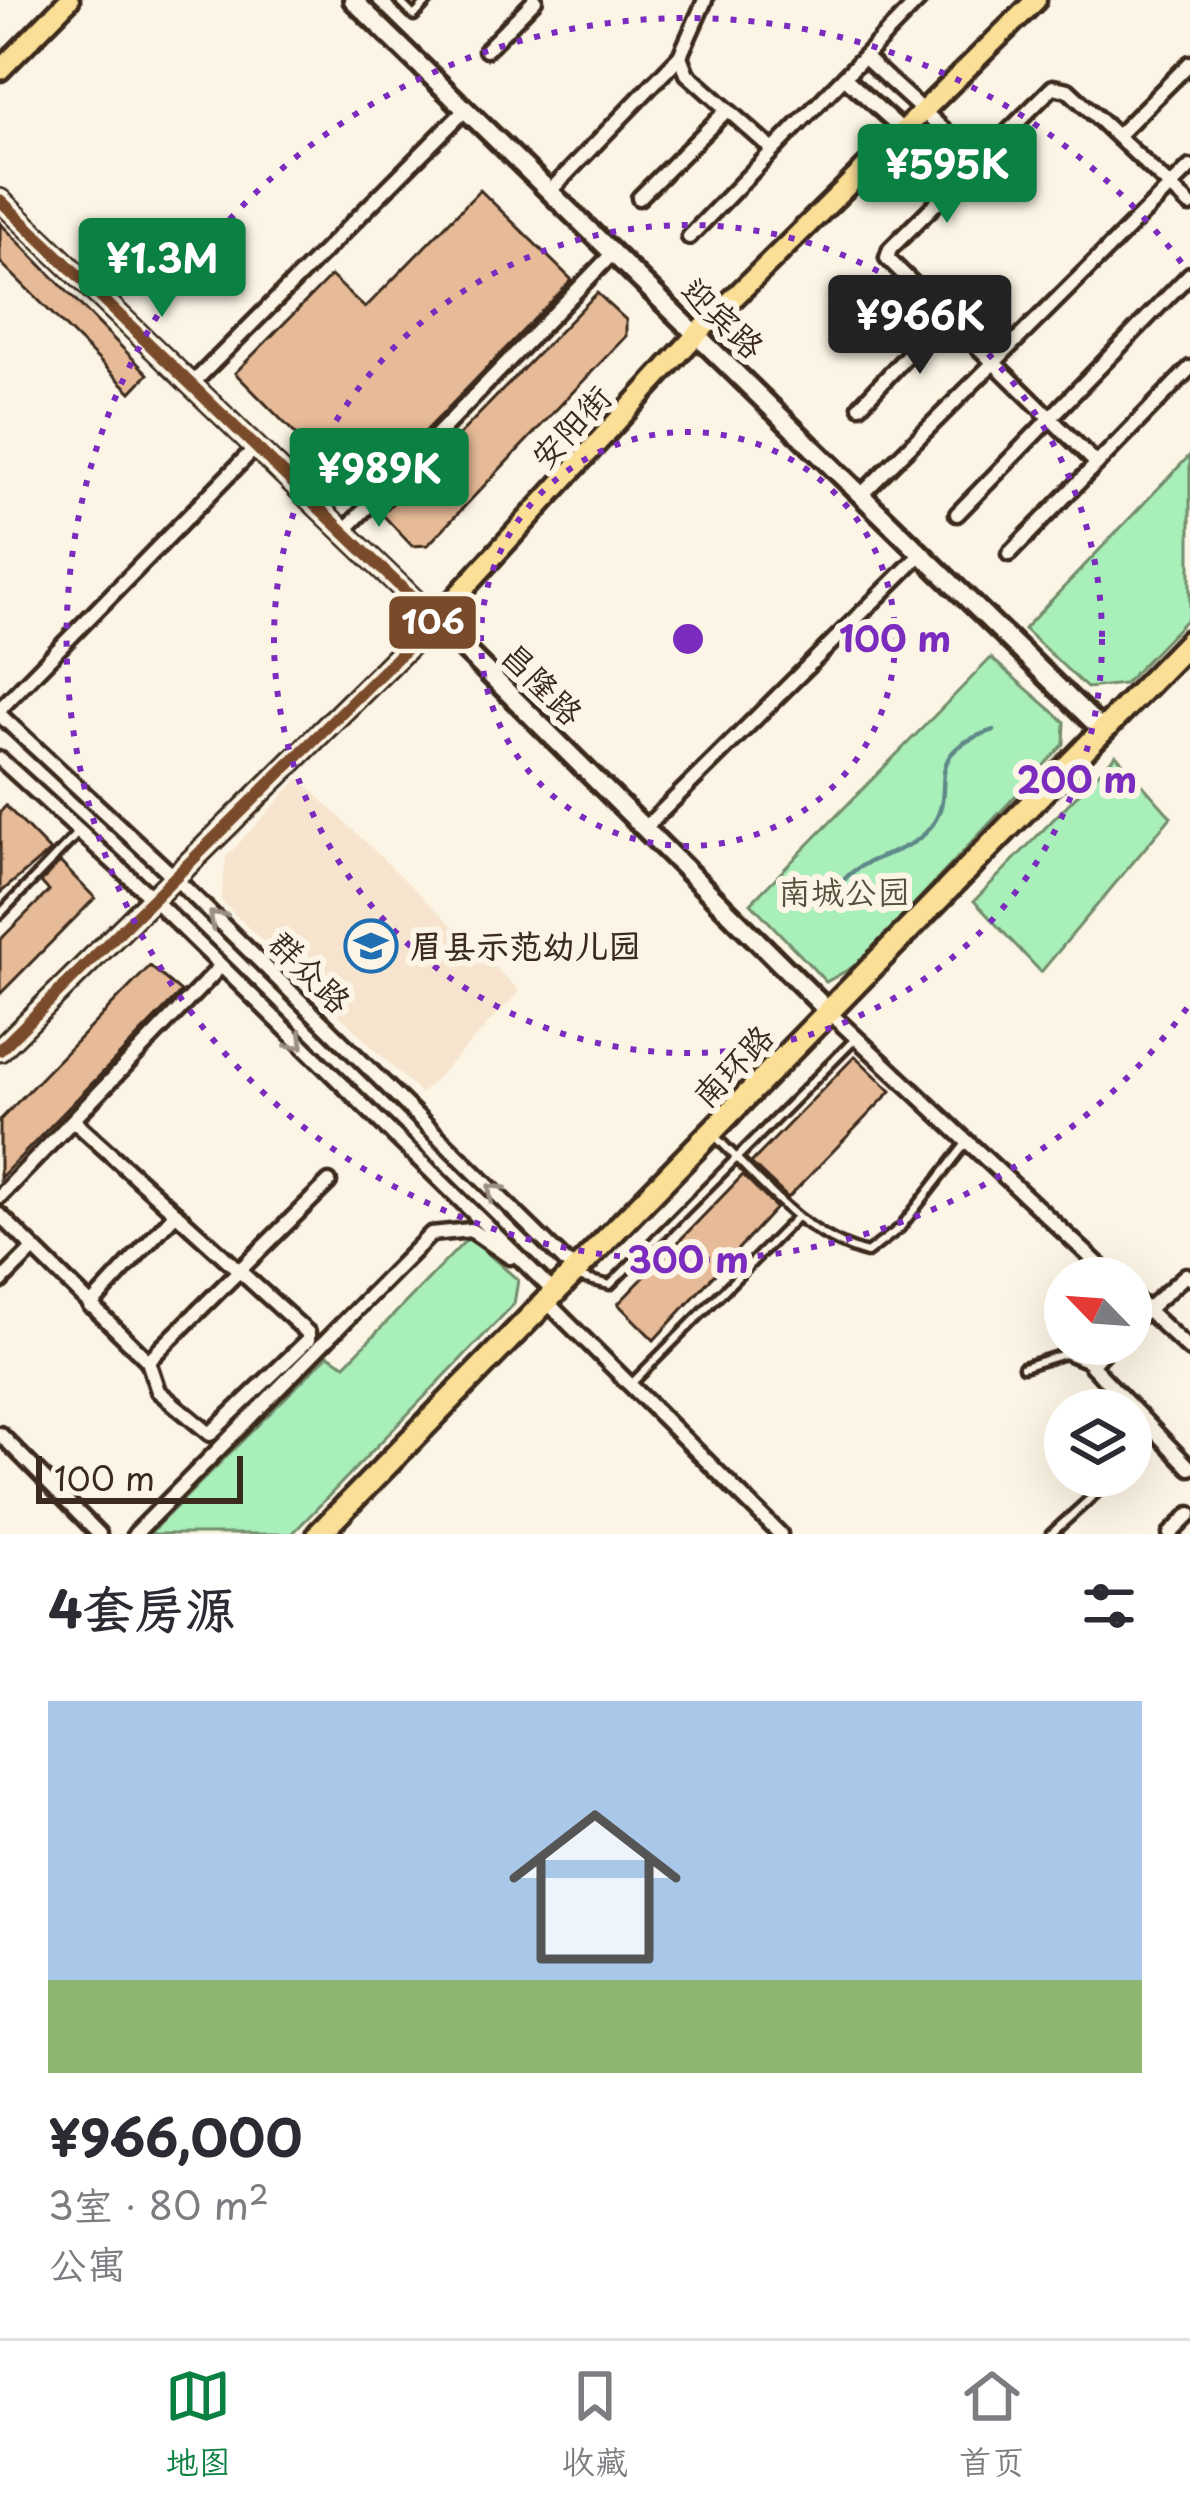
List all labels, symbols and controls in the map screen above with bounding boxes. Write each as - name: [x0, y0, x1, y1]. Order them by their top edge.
- pin: ¥595K: [863, 124, 1031, 226]
- text: ¥595K: [885, 133, 1009, 192]
- pin: ¥1.3M: [78, 218, 246, 320]
- text: ¥1.3M: [106, 227, 218, 286]
- street label: 迎宾路: [671, 264, 777, 369]
- pin: ¥966K: [836, 275, 1004, 377]
- text: ¥966K: [855, 284, 985, 343]
- street label: 安阳街: [517, 372, 622, 479]
- pin: ¥989K: [295, 428, 463, 530]
- text: ¥989K: [317, 437, 441, 496]
- line badge: 106: [387, 594, 478, 651]
- text: 106: [401, 595, 465, 645]
- text: 100 m: [839, 610, 951, 664]
- centre of rings: [667, 618, 709, 660]
- street label: 昌隆路: [491, 630, 596, 735]
- text: 200 m: [1017, 751, 1137, 805]
- park label: 南城公园: [778, 865, 910, 915]
- one-way arrow: [208, 910, 230, 932]
- street label: 群众路: [259, 918, 364, 1023]
- school or university icon: 眉县示范幼儿园: [343, 918, 399, 974]
- place label: 眉县示范幼儿园: [410, 919, 641, 969]
- street label: 南环路: [679, 1012, 784, 1118]
- one-way arrow: [283, 1028, 305, 1050]
- one-way arrow: [486, 1183, 508, 1205]
- text: 300 m: [627, 1231, 749, 1285]
- north arrow: [1044, 1257, 1152, 1365]
- map controls: [1044, 1257, 1152, 1497]
- button: layers: [1044, 1389, 1152, 1497]
- scale bar: [36, 1450, 243, 1503]
- text: 100 m: [54, 1452, 155, 1502]
- text: 4套房源: [48, 1568, 236, 1645]
- icon: filters: [1076, 1573, 1142, 1639]
- icon: home: [487, 1779, 703, 1995]
- text: ¥966,000: [48, 2097, 302, 2174]
- text: 3室 · 80 m²: [48, 2174, 269, 2233]
- text: 公寓: [48, 2233, 126, 2292]
- tab: 地图: [165, 2363, 231, 2485]
- tab: 收藏: [562, 2363, 628, 2485]
- tab: 首页: [959, 2363, 1025, 2485]

